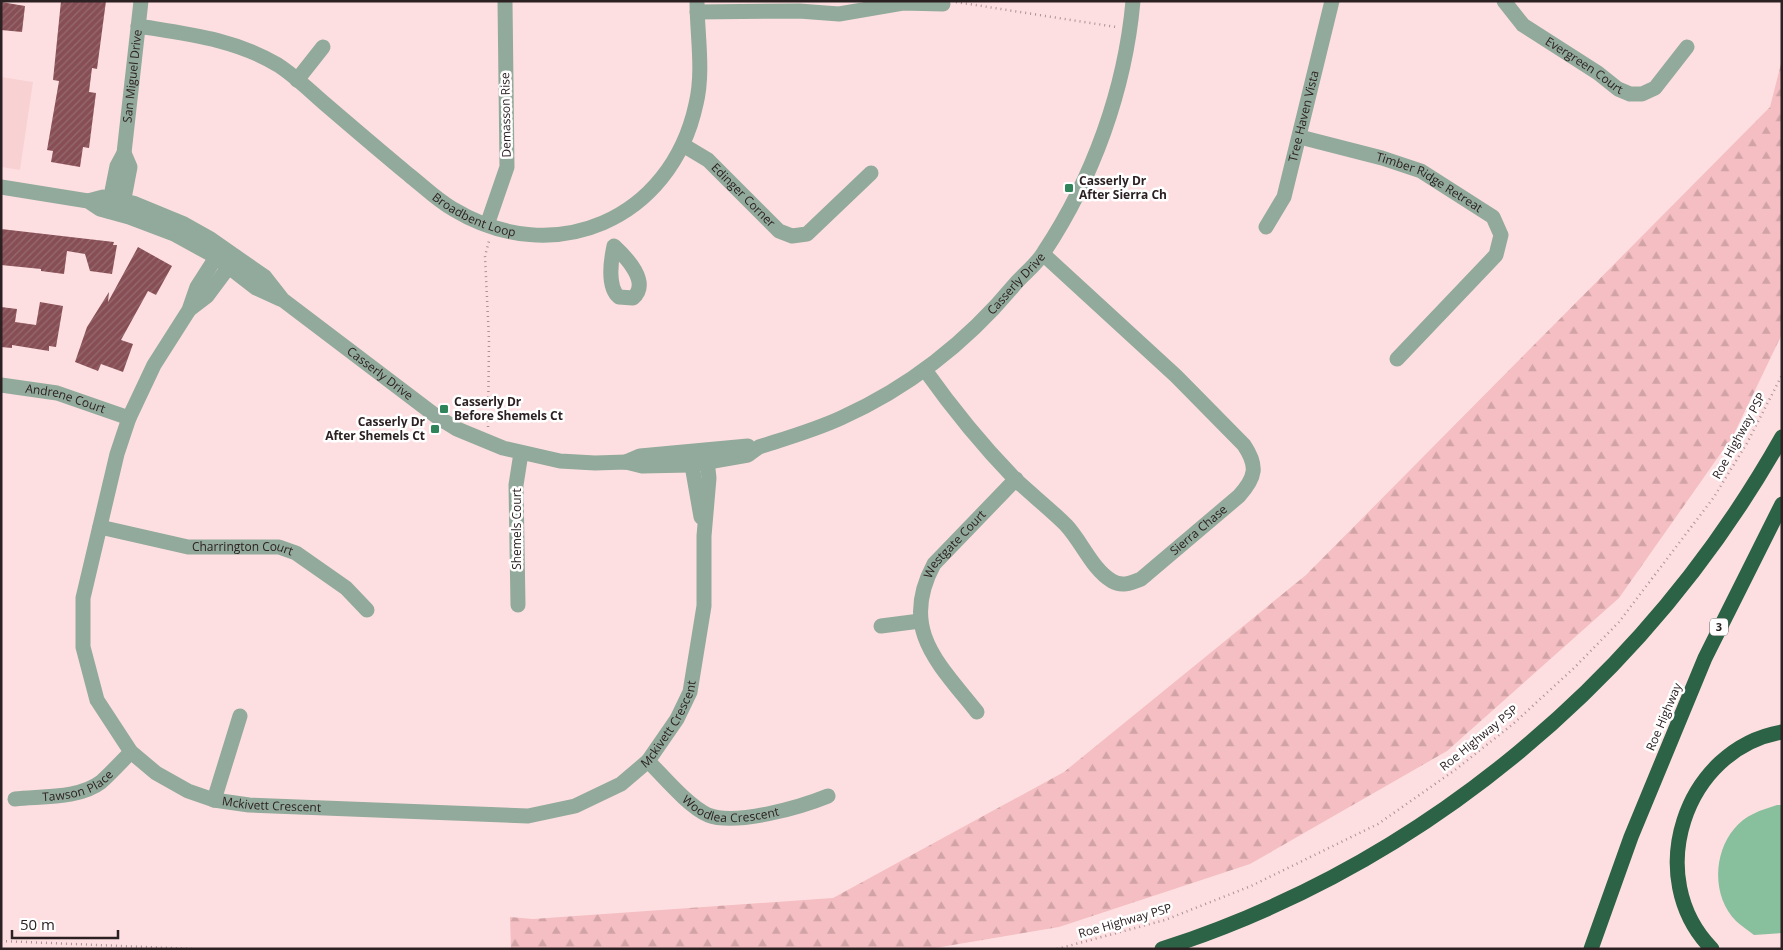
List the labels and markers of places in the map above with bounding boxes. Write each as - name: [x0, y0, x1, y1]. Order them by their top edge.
- place label: Casserly Dr After Sierra Ch: [1079, 172, 1167, 203]
- marker: Casserly Dr After Sierra Ch: [1063, 182, 1075, 194]
- place label: Casserly Dr Before Shemels Ct: [454, 393, 563, 424]
- marker: Casserly Dr Before Shemels Ct: [438, 403, 450, 415]
- place label: Casserly Dr After Shemels Ct: [325, 413, 426, 444]
- marker: Casserly Dr After Shemels Ct: [429, 423, 441, 435]

